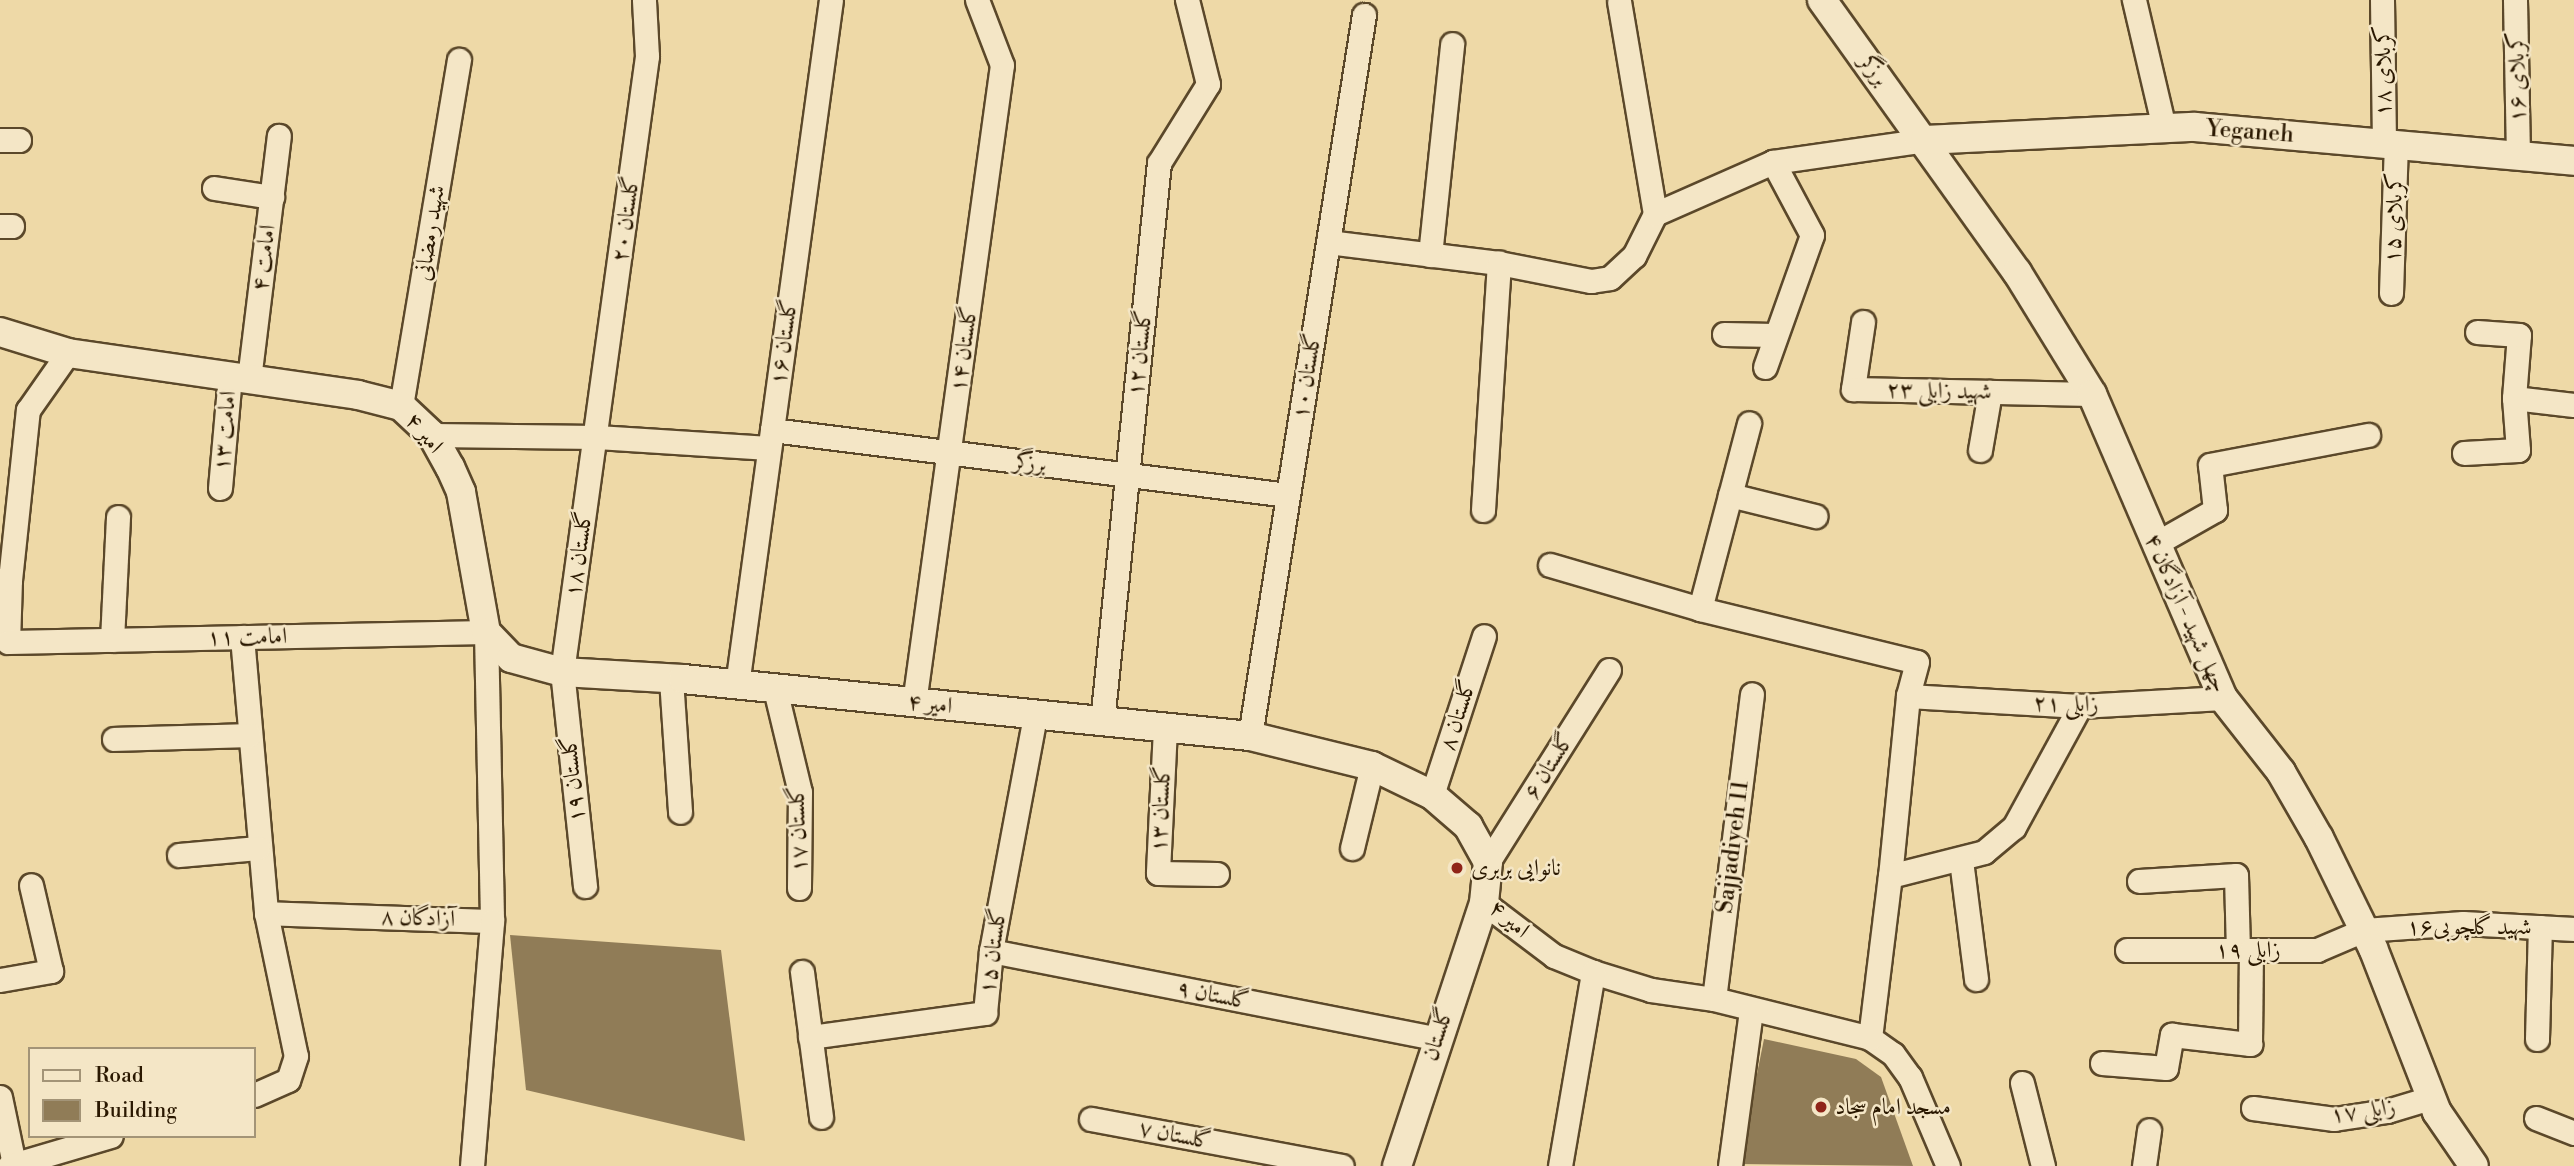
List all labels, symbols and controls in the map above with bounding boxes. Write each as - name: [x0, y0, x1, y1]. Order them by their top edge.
- street label: کربلای ۱۸: [2369, 26, 2397, 116]
- street label: کربلای ۱۶: [2502, 31, 2532, 123]
- street label: برزگر: [1853, 49, 1895, 91]
- street label: Yeganeh: [2205, 115, 2295, 149]
- street label: کربلای ۱۵: [2379, 172, 2409, 264]
- street label: گلستان ۲۰: [606, 174, 646, 264]
- street label: شهید رمضانی: [409, 183, 451, 283]
- street label: امامت ۴: [246, 223, 282, 293]
- street label: گلستان ۱۶: [764, 297, 804, 387]
- street label: گلستان ۱۴: [944, 304, 984, 394]
- street label: گلستان ۱۲: [1122, 308, 1158, 398]
- street label: گلستان ۱۰: [1287, 331, 1327, 421]
- street label: شهید زابلی ۲۳: [1886, 376, 1992, 406]
- street label: امامت ۱۳: [208, 390, 242, 472]
- street label: امیر ۴: [399, 407, 449, 459]
- street label: برزگر: [1012, 447, 1048, 479]
- street label: گلستان ۱۸: [559, 509, 599, 599]
- street label: چهل شهید - آزادگان ۴: [2139, 529, 2233, 697]
- street label: امامت ۱۱: [207, 623, 287, 651]
- street label: گلستان ۸: [1434, 676, 1482, 754]
- street label: امیر ۴: [906, 688, 954, 720]
- street label: زابلی ۲۱: [2033, 690, 2099, 718]
- street label: گلستان ۶: [1518, 728, 1580, 804]
- street label: گلستان ۱۹: [555, 734, 591, 824]
- street label: گلستان ۱۳: [1145, 765, 1177, 853]
- street label: Sajjadiyeh 11: [1711, 779, 1755, 915]
- street label: گلستان ۱۷: [783, 785, 813, 873]
- place label: نانوایی بربری: [1471, 854, 1561, 882]
- marker: نانوایی بربری: [1449, 860, 1465, 876]
- street label: امیر ۴: [1483, 894, 1535, 944]
- street label: آزادگان ۸: [380, 903, 456, 933]
- street label: گلستان ۱۵: [973, 906, 1013, 996]
- street label: شهید گلچوبی۱۶: [2406, 913, 2532, 941]
- street label: زابلی ۱۹: [2215, 936, 2281, 964]
- street label: گلستان ۹: [1174, 974, 1252, 1016]
- street label: گلستان: [1416, 1004, 1460, 1064]
- legend: [28, 1047, 256, 1138]
- text: Road: [95, 1063, 144, 1089]
- place label: مسجد امام سجاد: [1835, 1093, 1951, 1121]
- street label: زابلی ۱۷: [2329, 1093, 2397, 1129]
- text: Building: [95, 1098, 177, 1124]
- marker: مسجد امام سجاد: [1813, 1099, 1829, 1115]
- street label: گلستان ۷: [1136, 1114, 1214, 1156]

